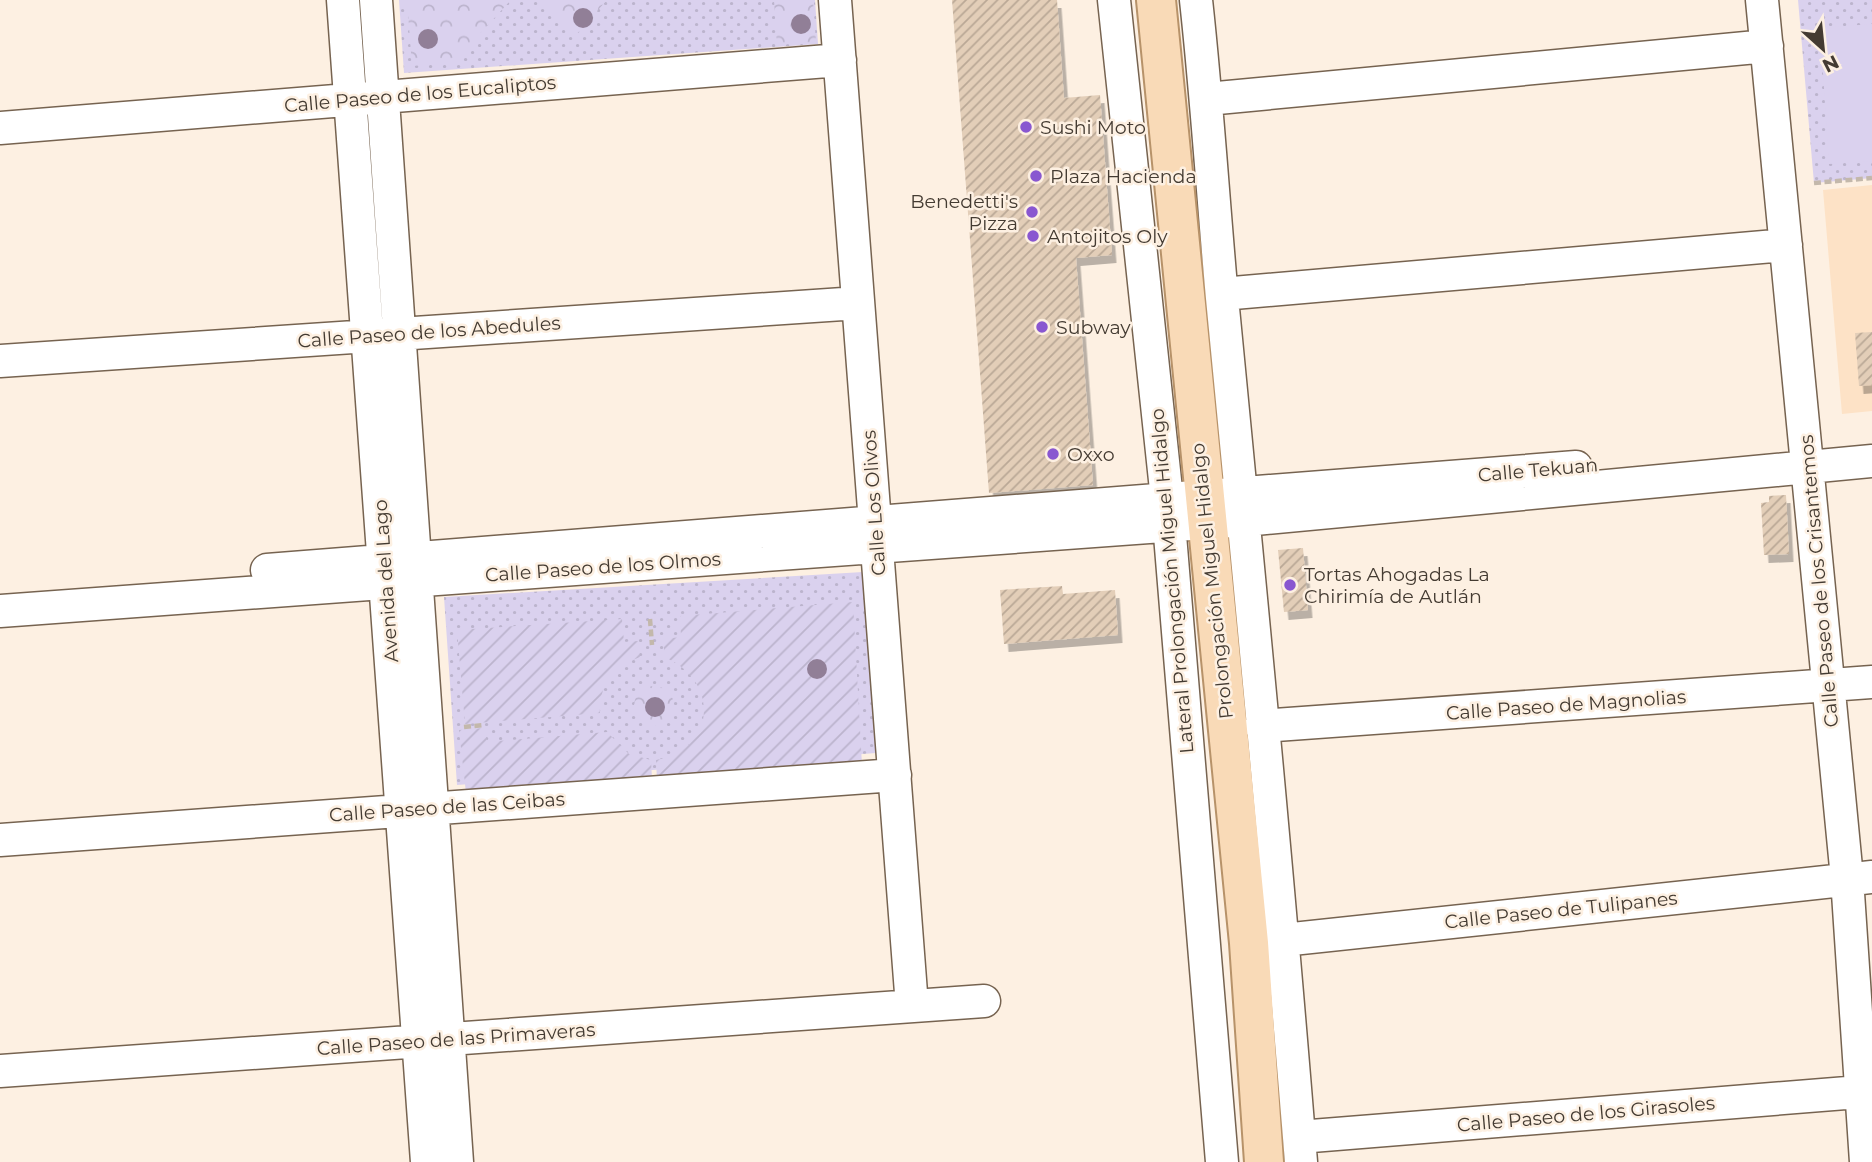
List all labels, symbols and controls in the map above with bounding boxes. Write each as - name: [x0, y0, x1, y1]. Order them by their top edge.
- north arrow: [1788, 14, 1858, 84]
- text: N: [1818, 50, 1843, 77]
- street label: Calle Paseo de los Eucaliptos: [283, 71, 557, 117]
- place label: Sushi Moto: [1040, 116, 1146, 139]
- marker: Sushi Moto: [1018, 119, 1034, 135]
- place label: Plaza Hacienda: [1050, 165, 1197, 188]
- marker: Plaza Hacienda: [1028, 168, 1044, 184]
- place label: Benedetti's Pizza: [910, 190, 1018, 235]
- marker: Benedetti's Pizza: [1024, 204, 1040, 220]
- place label: Antojitos Oly: [1047, 225, 1168, 248]
- marker: Antojitos Oly: [1025, 228, 1041, 244]
- street label: Calle Paseo de los Abedules: [297, 311, 561, 353]
- place label: Subway: [1056, 316, 1131, 339]
- marker: Subway: [1034, 319, 1050, 335]
- street label: Lateral Prolongación Miguel Hidalgo: [1145, 407, 1199, 755]
- street label: Calle Los Olivos: [857, 429, 891, 577]
- street label: Calle Paseo de los Crisantemos: [1795, 434, 1843, 728]
- street label: Prolongación Miguel Hidalgo: [1186, 442, 1238, 720]
- place label: Oxxo: [1067, 443, 1115, 466]
- marker: Oxxo: [1045, 446, 1061, 462]
- street label: Calle Tekuan: [1477, 453, 1599, 487]
- street label: Avenida del Lago: [369, 499, 403, 663]
- street label: Calle Paseo de los Olmos: [484, 547, 722, 587]
- place label: Tortas Ahogadas La Chirimía de Autlán: [1304, 563, 1490, 608]
- marker: Tortas Ahogadas La Chirimía de Autlán: [1282, 577, 1298, 593]
- street label: Calle Paseo de Magnolias: [1445, 685, 1687, 725]
- street label: Calle Paseo de las Ceibas: [328, 787, 566, 827]
- street label: Calle Paseo de Tulipanes: [1443, 886, 1679, 934]
- street label: Calle Paseo de las Primaveras: [316, 1018, 596, 1060]
- street label: Calle Paseo de los Girasoles: [1456, 1091, 1716, 1137]

